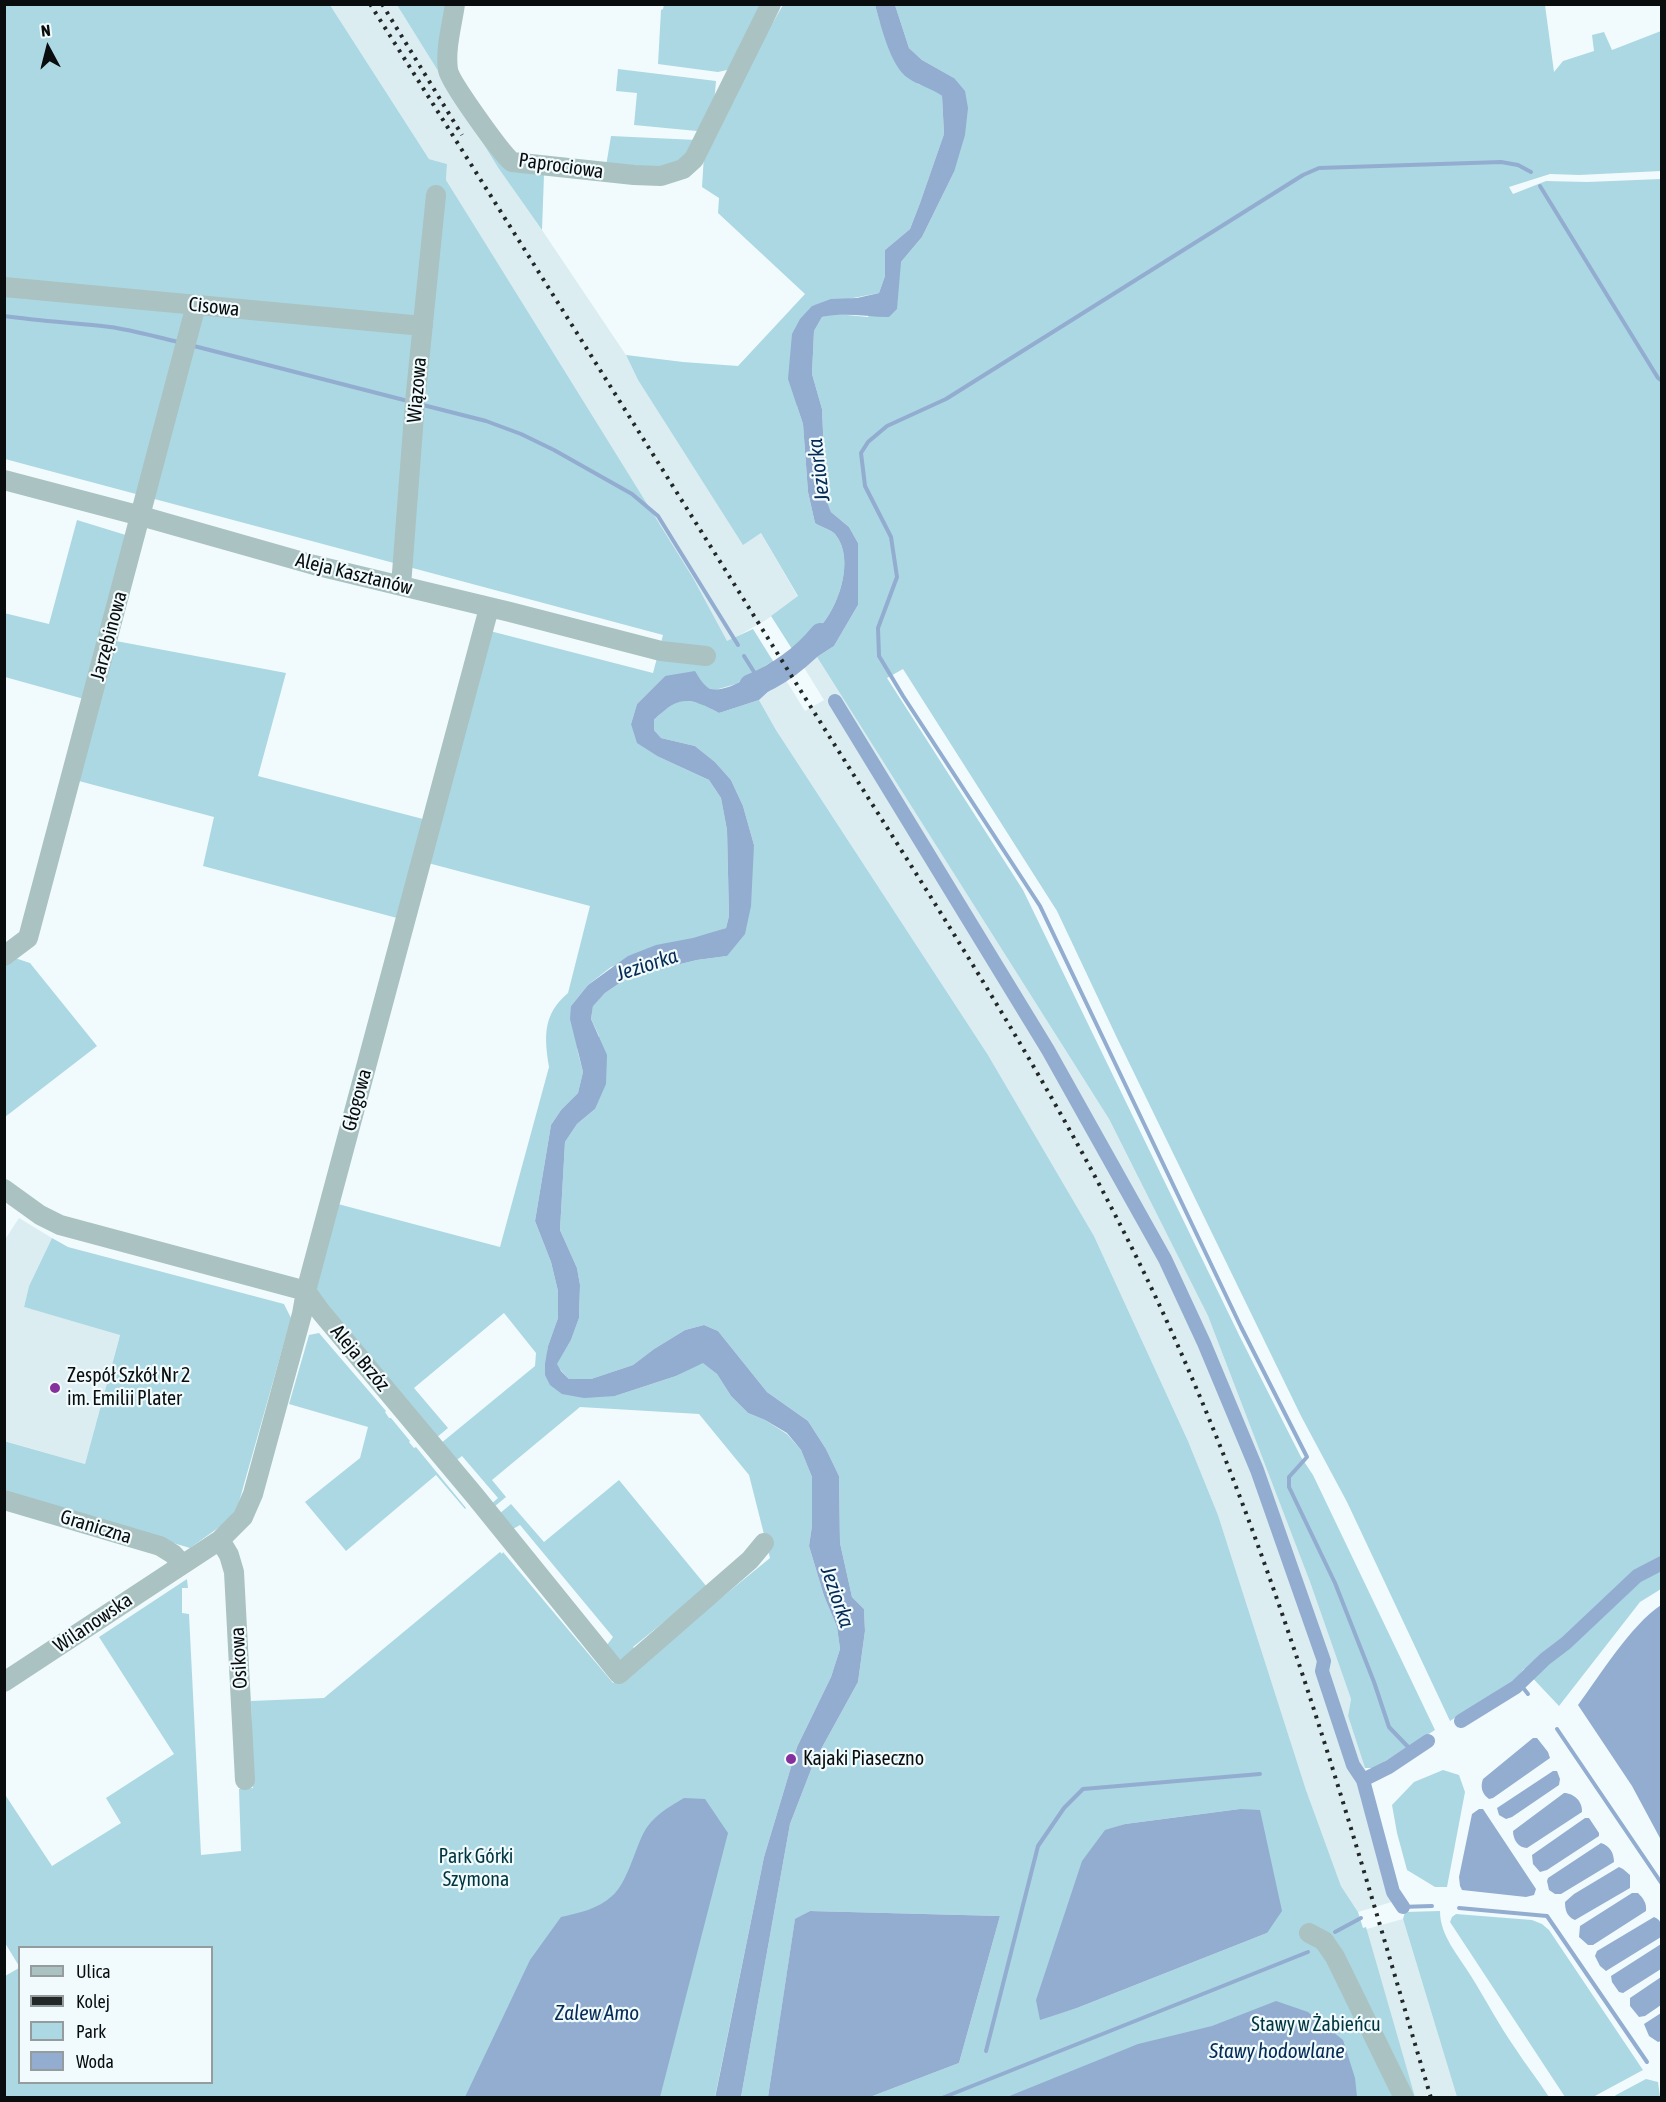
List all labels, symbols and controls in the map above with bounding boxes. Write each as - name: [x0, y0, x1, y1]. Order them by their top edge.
- north arrow: [18, 18, 78, 78]
- text: N: [40, 21, 52, 40]
- street label: Paprociowa: [517, 148, 605, 184]
- street label: Cisowa: [187, 292, 241, 322]
- street label: Wiązowa: [402, 356, 432, 424]
- water label: Jeziorka: [803, 437, 835, 503]
- street label: Aleja Kasztanów: [293, 548, 415, 600]
- street label: Jarzębinowa: [86, 589, 132, 683]
- water label: Jeziorka: [613, 943, 681, 987]
- street label: Głogowa: [337, 1066, 377, 1134]
- street label: Aleja Brzóz: [325, 1320, 395, 1396]
- place label: Zespół Szkół Nr 2 im. Emilii Plater: [67, 1364, 190, 1411]
- marker: Zespół Szkół Nr 2 im. Emilii Plater: [48, 1381, 62, 1395]
- street label: Graniczna: [57, 1505, 135, 1549]
- water label: Jeziorka: [815, 1563, 859, 1631]
- street label: Wilanowska: [49, 1588, 137, 1658]
- street label: Osikowa: [225, 1626, 253, 1690]
- place label: Kajaki Piaseczno: [803, 1747, 924, 1771]
- marker: Kajaki Piaseczno: [784, 1752, 798, 1766]
- park label: Park Górki Szymona: [439, 1845, 513, 1892]
- legend: [18, 1946, 213, 2084]
- text: Ulica: [76, 1961, 111, 1982]
- text: Kolej: [76, 1991, 110, 2012]
- water label: Zalew Amo: [555, 2000, 639, 2026]
- park label: Stawy w Żabieńcu: [1251, 2013, 1381, 2037]
- text: Park: [76, 2021, 106, 2042]
- water label: Stawy hodowlane: [1209, 2038, 1345, 2064]
- text: Woda: [76, 2051, 114, 2072]

